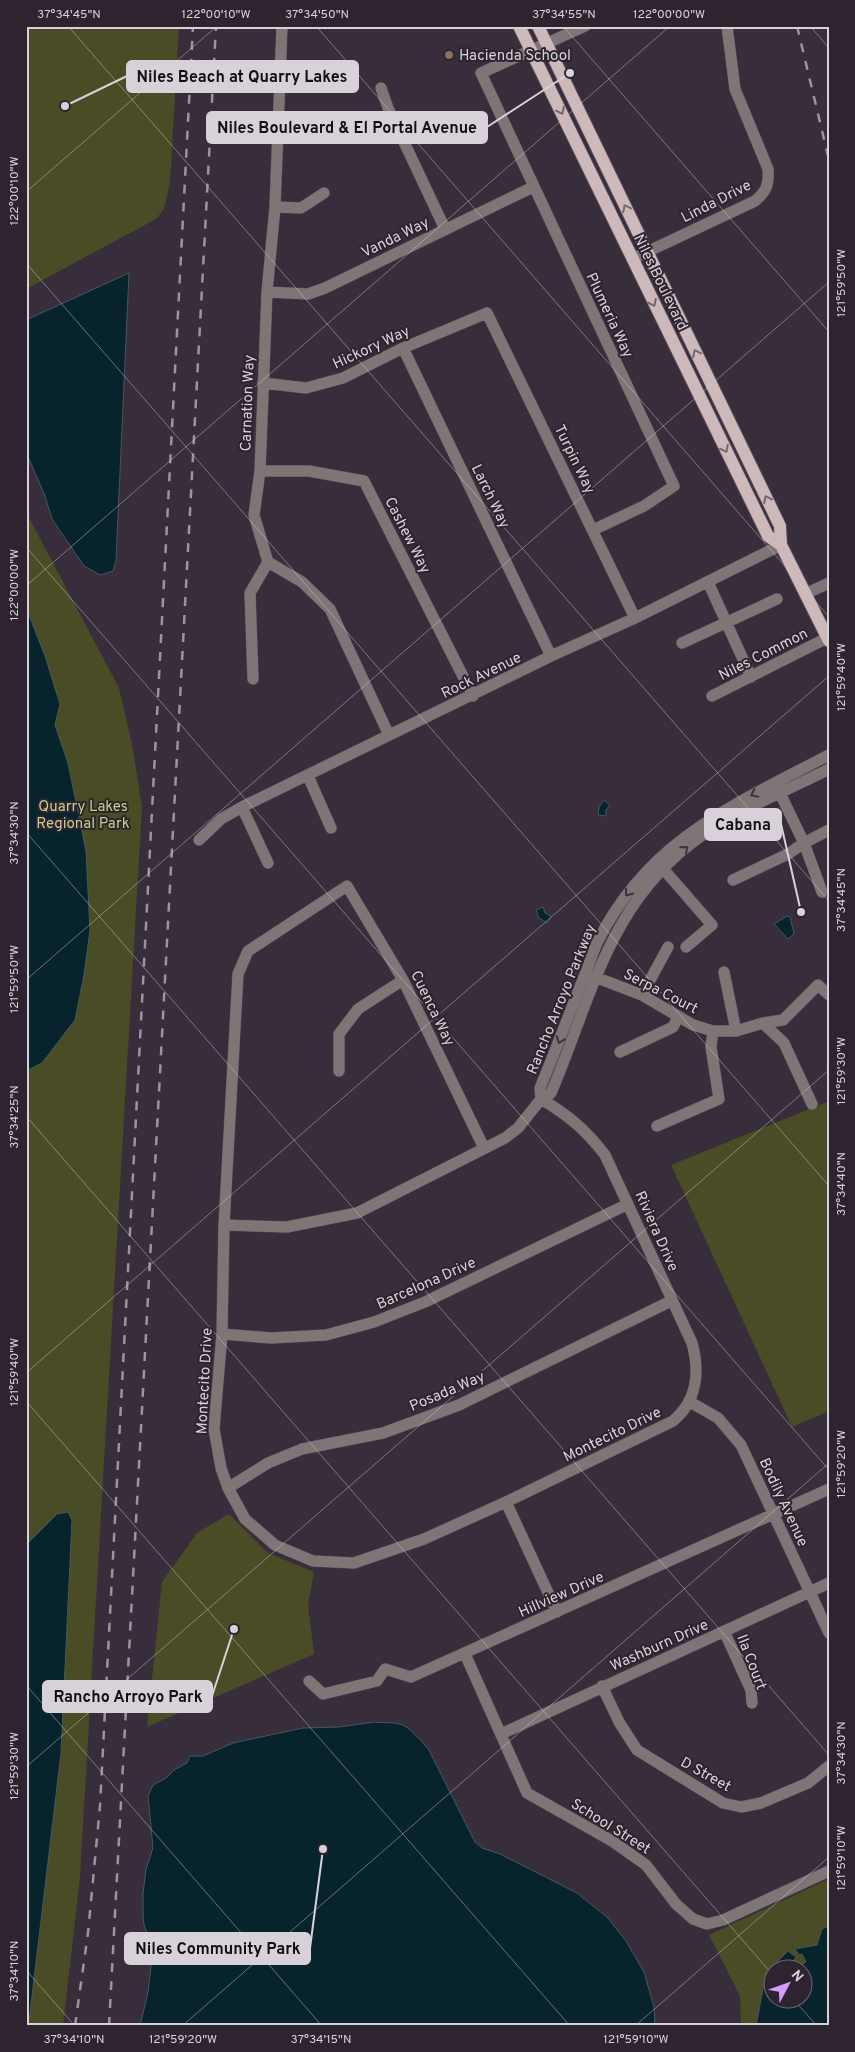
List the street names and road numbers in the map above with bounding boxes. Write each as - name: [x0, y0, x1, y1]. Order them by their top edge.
- street label: Linda Drive: [678, 177, 755, 228]
- street label: Vanda Way: [359, 214, 433, 263]
- street label: Niles Boulevard: [628, 231, 691, 334]
- street label: Plumeria Way: [581, 270, 637, 361]
- street label: Hickory Way: [330, 322, 413, 374]
- street label: Carnation Way: [237, 354, 260, 452]
- street label: Turpin Way: [549, 422, 599, 497]
- street label: Larch Way: [466, 461, 513, 532]
- street label: Cashew Way: [379, 494, 434, 577]
- street label: Niles Common: [716, 625, 811, 686]
- street label: Rock Avenue: [439, 649, 525, 704]
- street label: Rancho Arroyo Parkway: [523, 921, 601, 1078]
- street label: Serpa Court: [620, 965, 701, 1019]
- street label: Cuenca Way: [405, 968, 458, 1049]
- street label: Riviera Drive: [629, 1188, 682, 1275]
- street label: Barcelona Drive: [374, 1254, 479, 1315]
- street label: Montecito Drive: [193, 1327, 218, 1435]
- street label: Posada Way: [407, 1368, 488, 1417]
- street label: Montecito Drive: [561, 1403, 665, 1467]
- street label: Bodily Avenue: [754, 1455, 811, 1550]
- street label: Hillview Drive: [516, 1568, 607, 1623]
- street label: Washburn Drive: [607, 1616, 712, 1677]
- street label: Ila Court: [731, 1632, 770, 1693]
- street label: D Street: [677, 1754, 734, 1797]
- street label: School Street: [567, 1795, 654, 1859]

